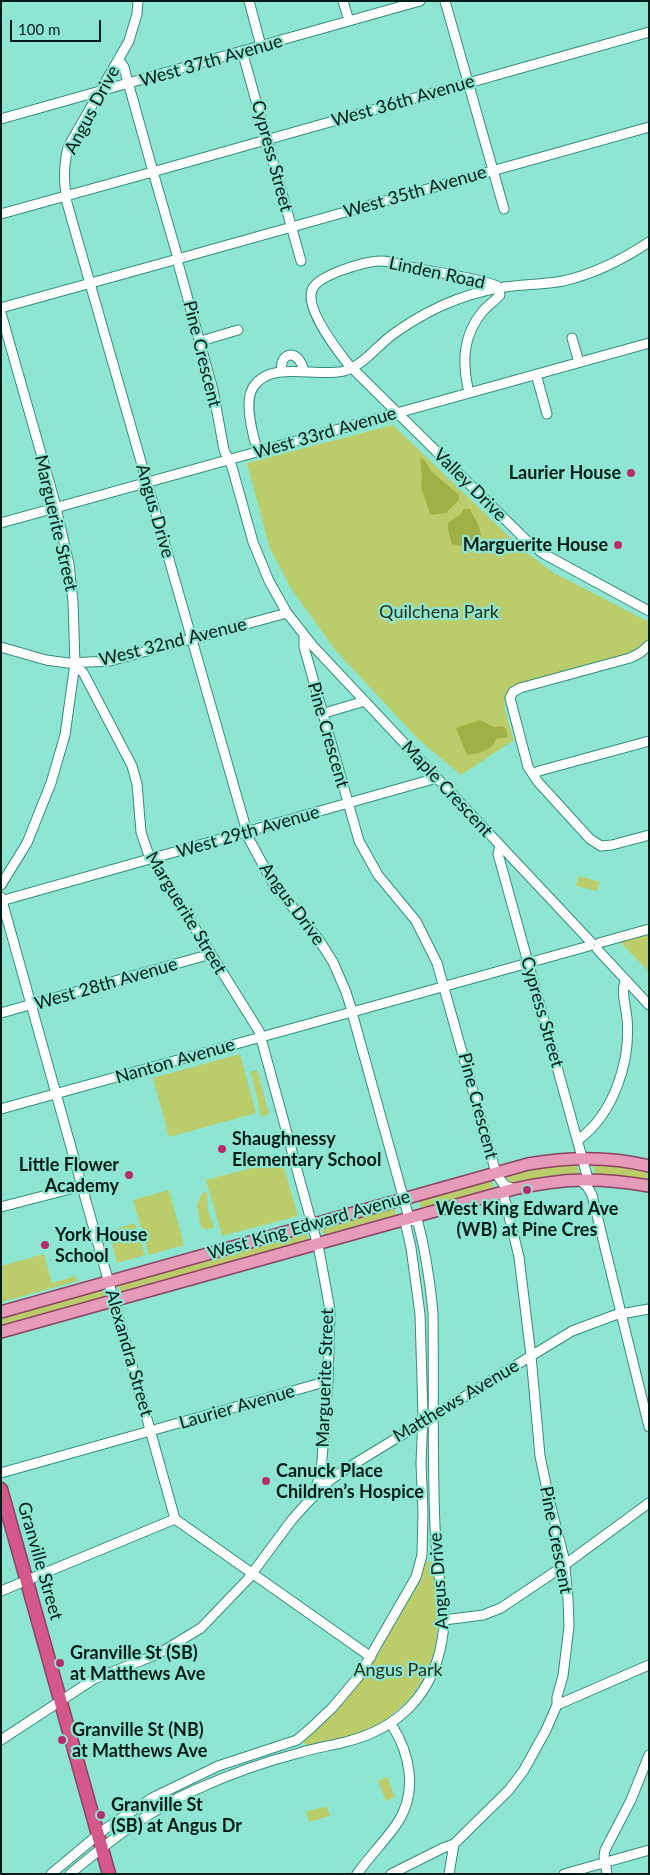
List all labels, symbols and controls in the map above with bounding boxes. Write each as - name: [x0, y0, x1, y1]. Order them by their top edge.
- scale bar: [12, 10, 104, 42]
- text: 100 m: [18, 20, 60, 38]
- street label: West 37th Avenue: [137, 30, 285, 92]
- street label: Angus Drive: [60, 62, 124, 158]
- street label: West 36th Avenue: [329, 70, 477, 132]
- street label: Cypress Street: [247, 98, 297, 214]
- street label: West 35th Avenue: [341, 161, 489, 223]
- street label: Linden Road: [387, 252, 487, 294]
- street label: Pine Crescent: [178, 299, 226, 409]
- street label: West 33rd Avenue: [251, 402, 399, 464]
- street label: Valley Drive: [429, 444, 511, 526]
- street label: Marguerite Street: [30, 453, 82, 593]
- street label: Angus Drive: [131, 461, 179, 561]
- place label: Laurier House: [509, 462, 621, 484]
- marker: Laurier House: [625, 467, 637, 479]
- place label: Marguerite House: [463, 534, 608, 556]
- marker: Marguerite House: [612, 539, 624, 551]
- park label: Quilchena Park: [379, 601, 499, 623]
- street label: West 32nd Avenue: [97, 613, 249, 671]
- street label: Pine Crescent: [303, 680, 353, 790]
- street label: Maple Crescent: [397, 736, 497, 842]
- street label: West 29th Avenue: [174, 801, 322, 863]
- street label: Marguerite Street: [141, 848, 231, 978]
- street label: Angus Drive: [255, 858, 329, 950]
- street label: West 28th Avenue: [32, 953, 180, 1015]
- street label: Cypress Street: [516, 954, 568, 1070]
- street label: Nanton Avenue: [113, 1034, 237, 1088]
- street label: Pine Crescent: [453, 1051, 503, 1161]
- place label: Shaughnessy Elementary School: [232, 1128, 381, 1170]
- marker: Shaughnessy Elementary School: [216, 1143, 228, 1155]
- place label: Little Flower Academy: [19, 1154, 119, 1196]
- marker: Little Flower Academy: [123, 1169, 135, 1181]
- marker: West King Edward Ave (WB) at Pine Cres: [521, 1184, 533, 1196]
- street label: West King Edward Avenue: [205, 1186, 413, 1264]
- place label: West King Edward Ave (WB) at Pine Cres: [436, 1198, 618, 1240]
- place label: York House School: [55, 1224, 147, 1266]
- marker: York House School: [39, 1239, 51, 1251]
- street label: Alexandra Street: [101, 1287, 157, 1419]
- street label: Marguerite Street: [312, 1308, 338, 1448]
- street label: Matthews Avenue: [389, 1355, 523, 1447]
- street label: Laurier Avenue: [177, 1380, 297, 1434]
- place label: Canuck Place Children’s Hospice: [276, 1460, 424, 1502]
- marker: Canuck Place Children’s Hospice: [260, 1475, 272, 1487]
- street label: Pine Crescent: [535, 1484, 577, 1596]
- street label: Granville Street: [13, 1499, 67, 1623]
- street label: Angus Drive: [425, 1532, 453, 1630]
- place label: Granville St (SB) at Matthews Ave: [70, 1642, 205, 1685]
- marker: Granville St (SB) at Matthews Ave: [54, 1657, 66, 1669]
- park label: Angus Park: [353, 1659, 443, 1681]
- place label: Granville St (NB) at Matthews Ave: [72, 1719, 207, 1762]
- marker: Granville St (NB) at Matthews Ave: [56, 1734, 68, 1746]
- place label: Granville St (SB) at Angus Dr: [111, 1794, 242, 1836]
- marker: Granville St (SB) at Angus Dr: [95, 1809, 107, 1821]

